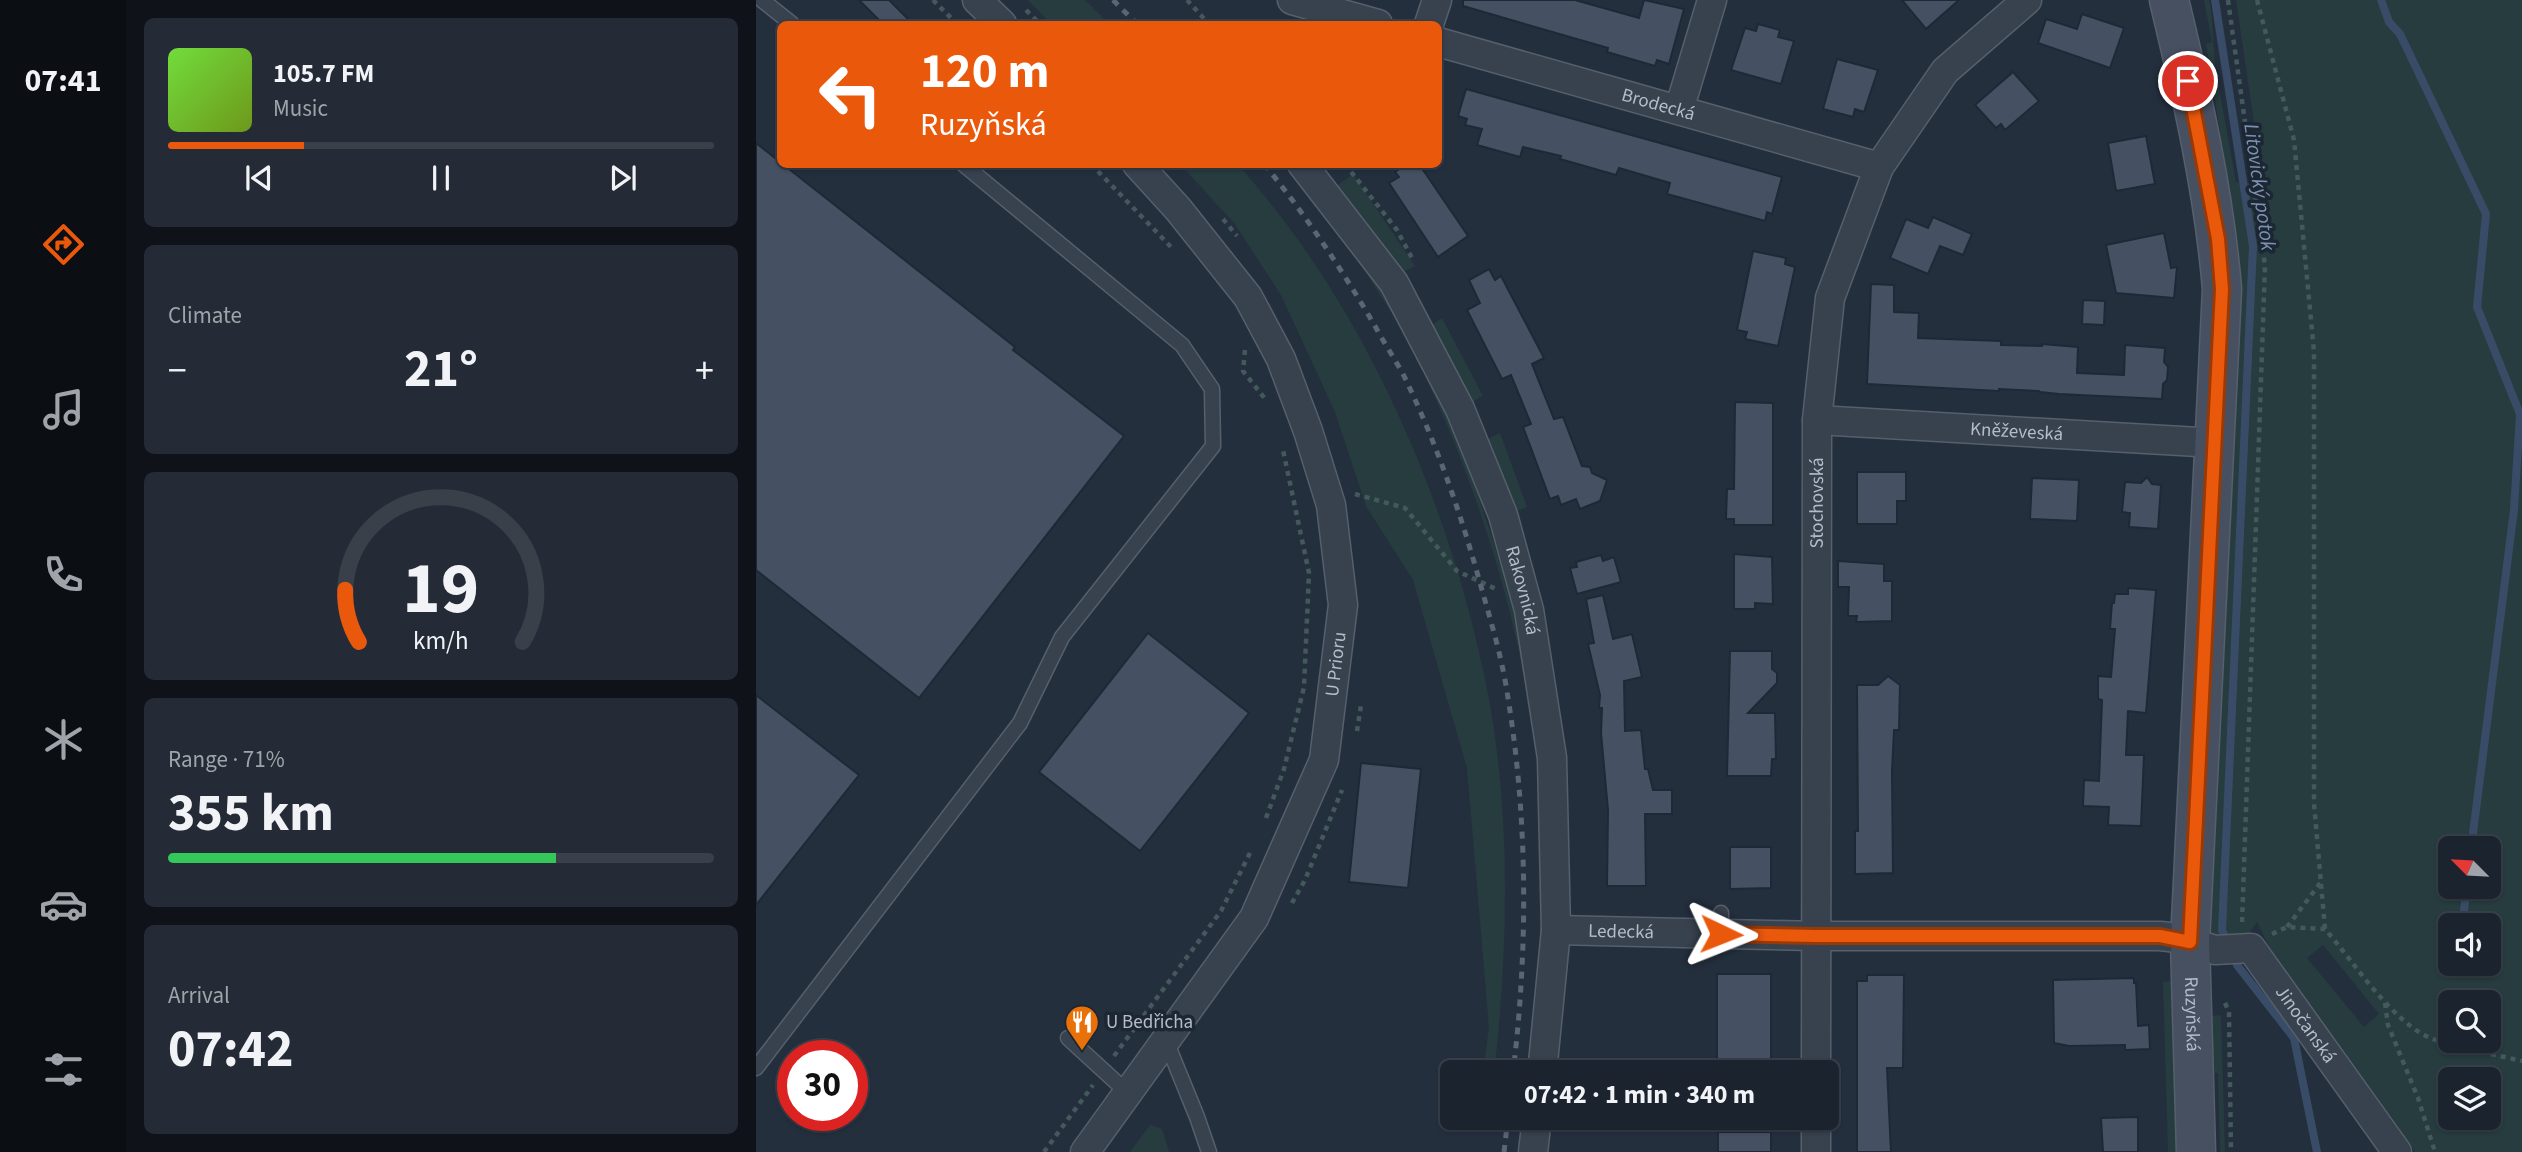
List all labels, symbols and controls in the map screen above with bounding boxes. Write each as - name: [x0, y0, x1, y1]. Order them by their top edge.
- text: 120 m: [920, 37, 1049, 107]
- icon: left: [805, 49, 896, 140]
- pin: [2158, 51, 2218, 111]
- text: 105.7 FM: [273, 55, 374, 92]
- text: 07:41: [24, 58, 102, 104]
- icon: arrive: [2169, 62, 2207, 100]
- street label: Brodecká: [1618, 81, 1698, 128]
- text: Music: [273, 92, 328, 125]
- text: Ruzyňská: [920, 102, 1047, 148]
- water label: Litovický potok: [2236, 121, 2284, 254]
- icon: previous: [240, 159, 278, 197]
- icon: pause: [422, 159, 460, 197]
- icon: next: [604, 159, 642, 197]
- icon: directions: [39, 220, 88, 269]
- text: Climate: [168, 299, 242, 332]
- text: 21°: [404, 333, 478, 407]
- text: −: [168, 344, 187, 398]
- text: +: [695, 344, 714, 398]
- icon: music: [39, 385, 88, 434]
- street label: Kněževeská: [1969, 415, 2064, 448]
- street label: Stochovská: [1803, 457, 1830, 549]
- text: 19: [403, 537, 479, 641]
- street label: Rakovnická: [1499, 543, 1546, 637]
- icon: phone: [39, 550, 88, 599]
- text: km/h: [413, 623, 469, 659]
- street label: U Prioru: [1318, 630, 1353, 698]
- icon: climate: [39, 715, 88, 764]
- text: Range · 71%: [168, 743, 285, 776]
- text: 355 km: [168, 777, 334, 851]
- north arrow: [2438, 836, 2501, 900]
- map controls: [2438, 836, 2501, 1130]
- icon: car: [39, 880, 88, 929]
- position arrow: [1684, 897, 1758, 971]
- button: sound: [2438, 913, 2501, 976]
- street label: Ledecká: [1588, 917, 1654, 946]
- street label: Ruzyňská: [2177, 976, 2207, 1052]
- text: Arrival: [168, 979, 230, 1012]
- street label: Jinočanská: [2269, 980, 2343, 1069]
- button: search: [2438, 990, 2501, 1053]
- restaurant icon: U Bedřicha: [1063, 1003, 1101, 1052]
- place label: U Bedřicha: [1106, 1009, 1193, 1036]
- text: 07:42: [168, 1013, 293, 1087]
- speed limit sign: 30: [777, 1040, 868, 1131]
- icon: filters: [39, 1045, 88, 1094]
- button: layers: [2438, 1067, 2501, 1130]
- text: 07:42 · 1 min · 340 m: [1524, 1076, 1755, 1113]

